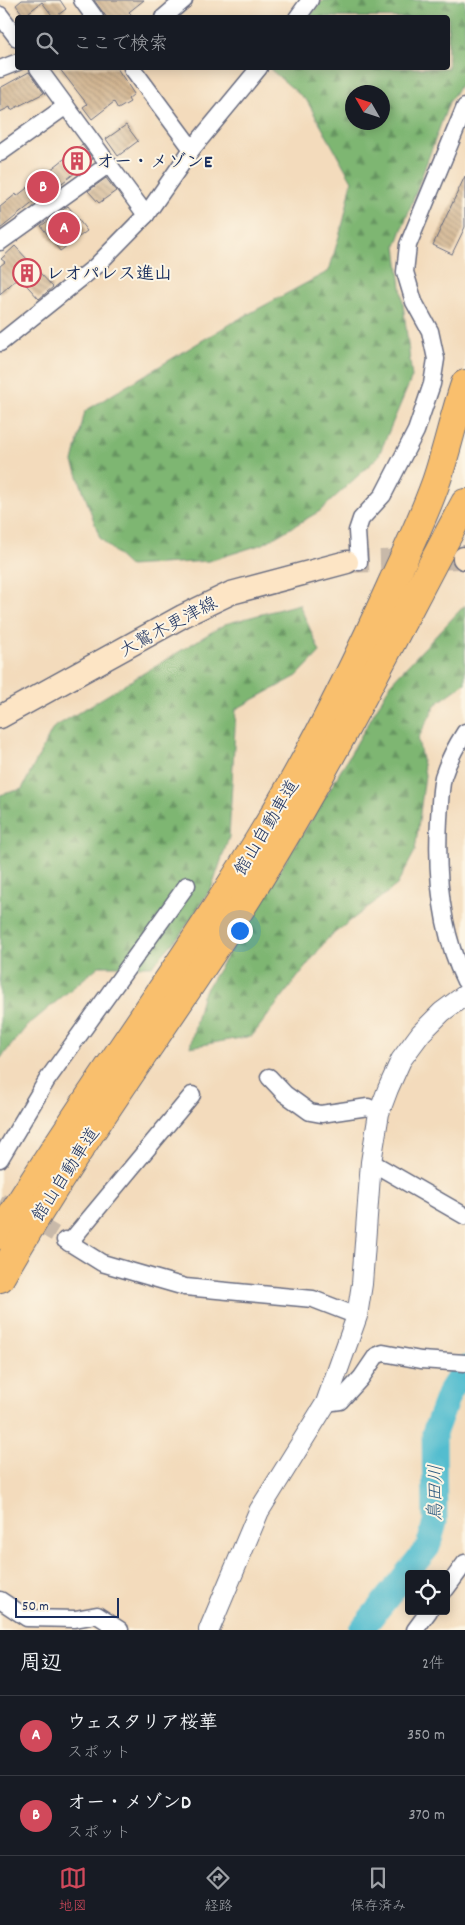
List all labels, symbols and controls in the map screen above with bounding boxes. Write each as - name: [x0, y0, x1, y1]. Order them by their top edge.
- search box: [15, 15, 450, 70]
- icon: search: [33, 29, 61, 57]
- text: ここで検索: [73, 32, 168, 59]
- north arrow: [345, 85, 390, 130]
- building icon: オー・メゾンE: [62, 146, 92, 176]
- place label: オー・メゾンE: [96, 151, 213, 176]
- pin: B: [27, 168, 59, 206]
- pin: A: [48, 209, 80, 247]
- building icon: レオパレス進山: [12, 258, 42, 288]
- place label: レオパレス進山: [46, 263, 172, 288]
- street label: 大鷲木更津線: [116, 592, 223, 665]
- street label: 館山自動車道: [230, 776, 307, 881]
- your location: [227, 918, 253, 944]
- street label: 館山自動車道: [27, 1123, 107, 1227]
- water label: 鳥田川: [424, 1464, 451, 1522]
- map controls: [405, 1570, 450, 1615]
- button: locate: [405, 1570, 450, 1615]
- scale bar: [15, 1595, 119, 1618]
- text: 50 m: [22, 1597, 49, 1617]
- text: 周辺: [20, 1650, 62, 1680]
- text: 2件: [422, 1653, 445, 1676]
- text: ウェスタリア桜華: [67, 1711, 218, 1738]
- text: A: [32, 1724, 40, 1747]
- text: 350 m: [407, 1724, 445, 1747]
- text: スポット: [67, 1742, 131, 1765]
- text: オー・メゾンD: [67, 1791, 191, 1818]
- text: B: [32, 1804, 40, 1827]
- text: 370 m: [408, 1804, 445, 1827]
- text: スポット: [67, 1822, 131, 1845]
- tab: 地図: [59, 1864, 87, 1917]
- tab: 経路: [204, 1864, 232, 1917]
- tab: 保存済み: [350, 1864, 406, 1917]

